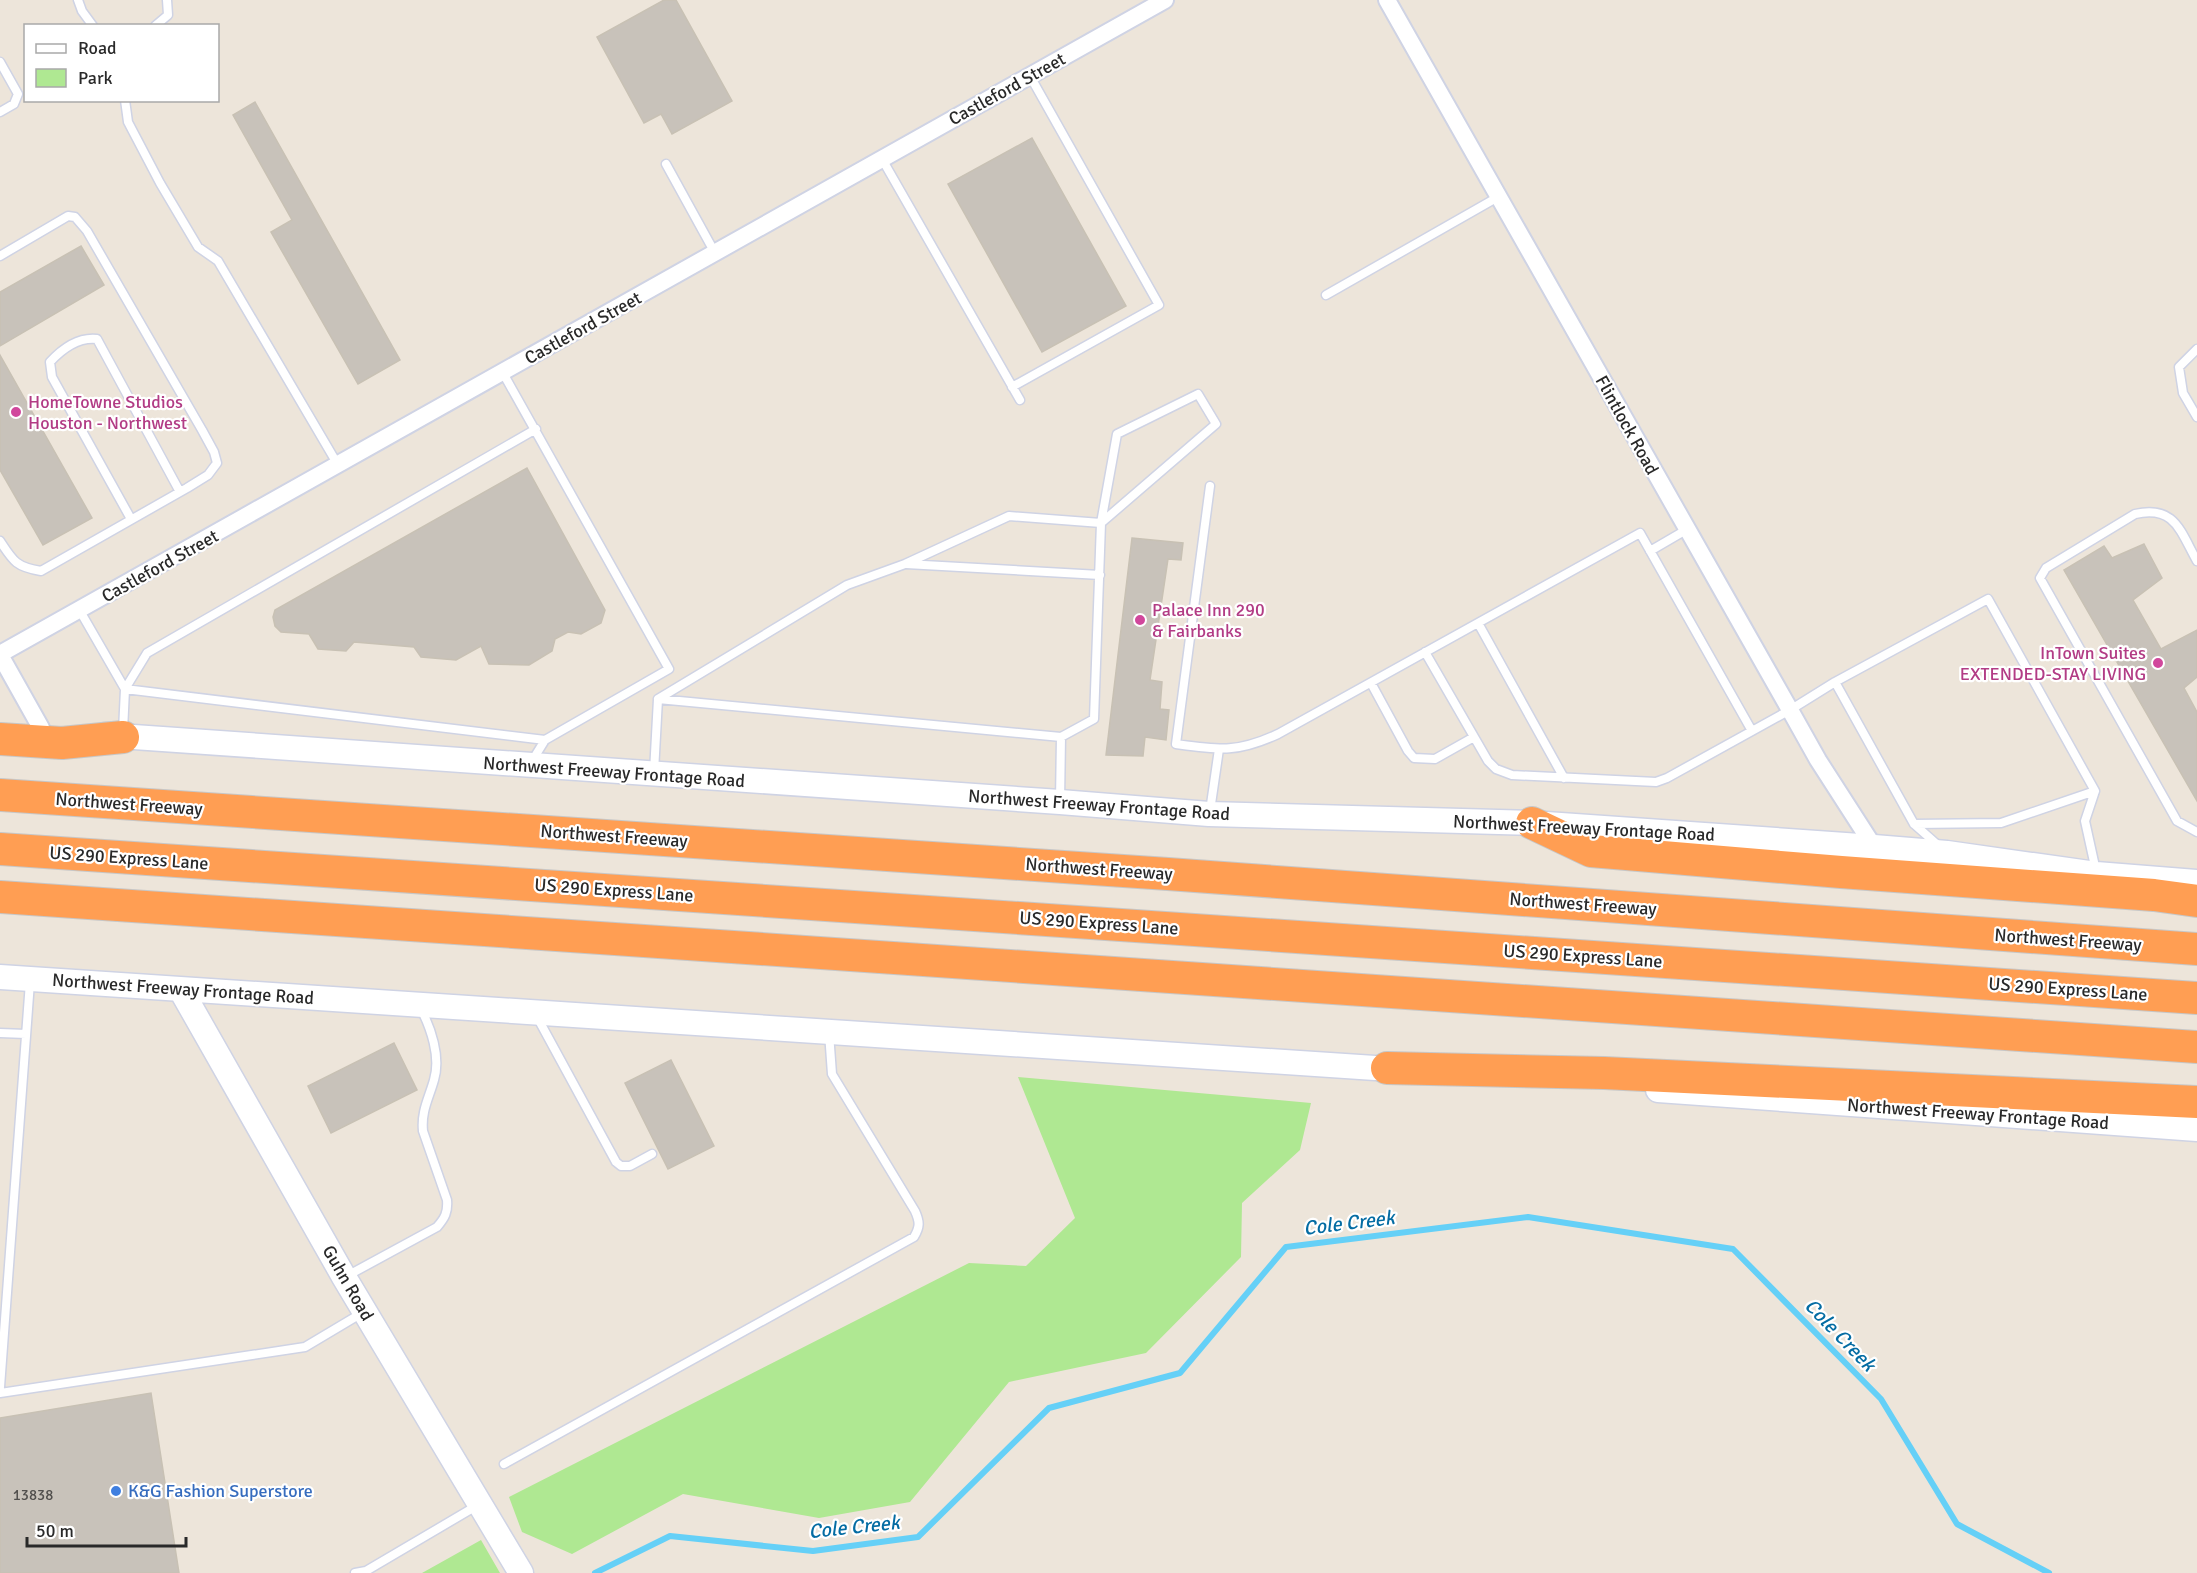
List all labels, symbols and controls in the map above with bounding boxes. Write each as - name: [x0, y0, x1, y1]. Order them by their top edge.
- legend: [24, 24, 219, 102]
- text: Road: [78, 37, 117, 59]
- street label: Castleford Street: [945, 48, 1069, 130]
- text: Park: [78, 67, 113, 89]
- street label: Castleford Street: [521, 287, 645, 369]
- street label: Flintlock Road: [1591, 372, 1663, 478]
- place label: HomeTowne Studios Houston - Northwest: [28, 391, 187, 434]
- marker: HomeTowne Studios Houston - Northwest: [9, 405, 23, 419]
- street label: Castleford Street: [98, 525, 222, 607]
- place label: Palace Inn 290 & Fairbanks: [1152, 599, 1265, 642]
- marker: Palace Inn 290 & Fairbanks: [1133, 613, 1147, 627]
- place label: InTown Suites EXTENDED-STAY LIVING: [1960, 642, 2146, 685]
- marker: InTown Suites EXTENDED-STAY LIVING: [2151, 656, 2165, 670]
- street label: Northwest Freeway Frontage Road: [482, 752, 746, 792]
- street label: Northwest Freeway Frontage Road: [967, 785, 1231, 825]
- street label: Northwest Freeway: [55, 788, 204, 820]
- street label: Northwest Freeway Frontage Road: [1452, 810, 1716, 846]
- street label: Northwest Freeway: [540, 820, 689, 852]
- street label: US 290 Express Lane: [49, 841, 209, 875]
- street label: Northwest Freeway: [1025, 853, 1174, 885]
- street label: US 290 Express Lane: [534, 873, 694, 907]
- street label: Northwest Freeway: [1509, 888, 1658, 920]
- street label: US 290 Express Lane: [1019, 906, 1179, 940]
- street label: Northwest Freeway: [1994, 924, 2143, 956]
- street label: US 290 Express Lane: [1503, 939, 1663, 973]
- street label: Northwest Freeway Frontage Road: [51, 969, 315, 1009]
- street label: US 290 Express Lane: [1988, 972, 2148, 1006]
- street label: Northwest Freeway Frontage Road: [1846, 1094, 2110, 1134]
- water label: Cole Creek: [1302, 1205, 1398, 1241]
- street label: Guhn Road: [318, 1241, 378, 1325]
- water label: Cole Creek: [1799, 1293, 1882, 1378]
- place label: K&G Fashion Superstore: [128, 1480, 313, 1502]
- marker: K&G Fashion Superstore: [109, 1484, 123, 1498]
- house number: 13838: [13, 1486, 53, 1504]
- scale bar: [27, 1510, 186, 1548]
- water label: Cole Creek: [807, 1510, 903, 1544]
- text: 50 m: [36, 1520, 74, 1542]

